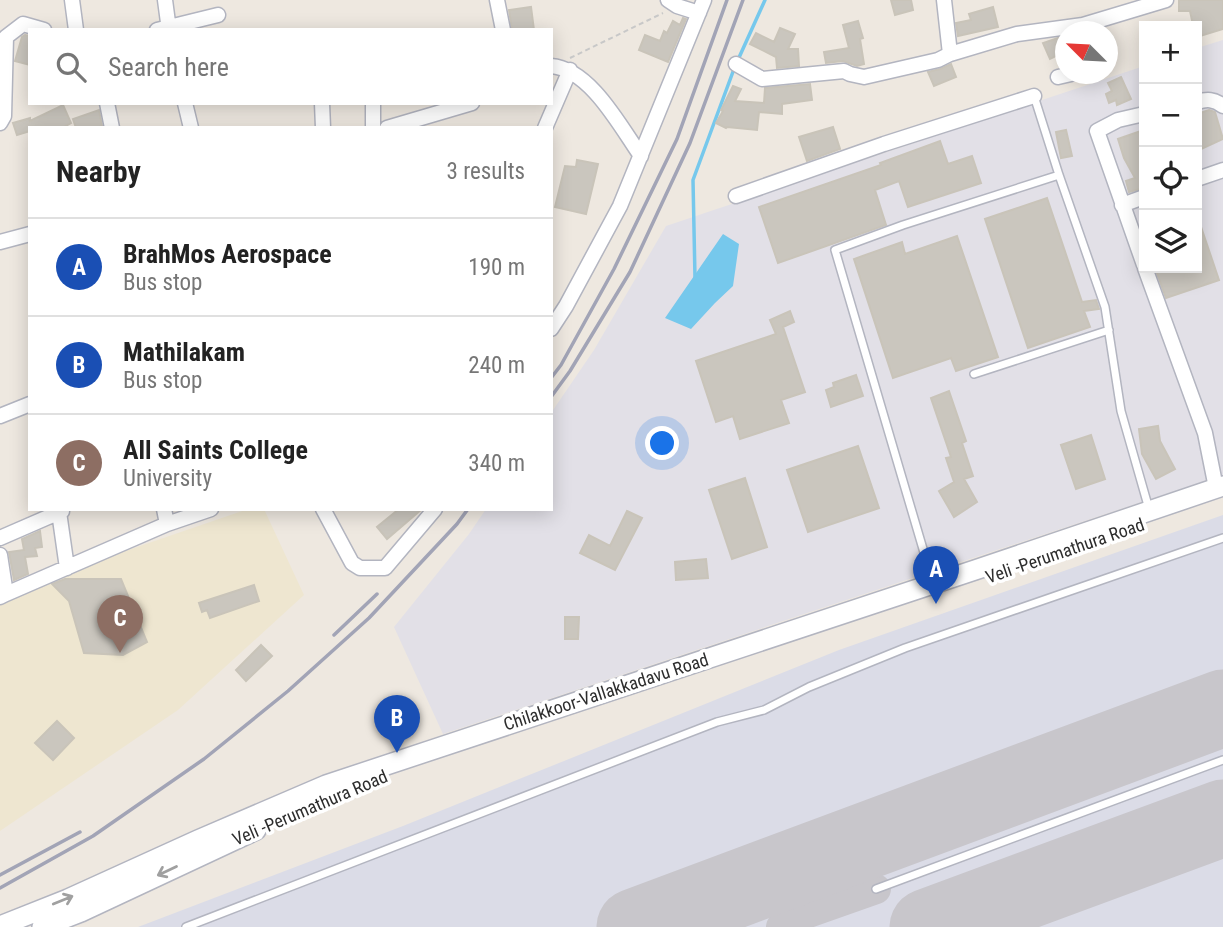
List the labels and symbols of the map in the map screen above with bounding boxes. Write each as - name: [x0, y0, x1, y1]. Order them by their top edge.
- north arrow: [1055, 21, 1118, 84]
- your location: [645, 426, 679, 460]
- street label: Veli -Perumathura Road: [983, 514, 1147, 588]
- pin: A: [913, 546, 959, 604]
- pin: C: [97, 595, 143, 653]
- street label: Chilakkoor-Vallakkadavu Road: [501, 648, 711, 735]
- pin: B: [374, 695, 420, 753]
- street label: Veli -Perumathura Road: [229, 765, 390, 850]
- one-way arrow: [157, 865, 178, 879]
- one-way arrow: [52, 893, 74, 906]

